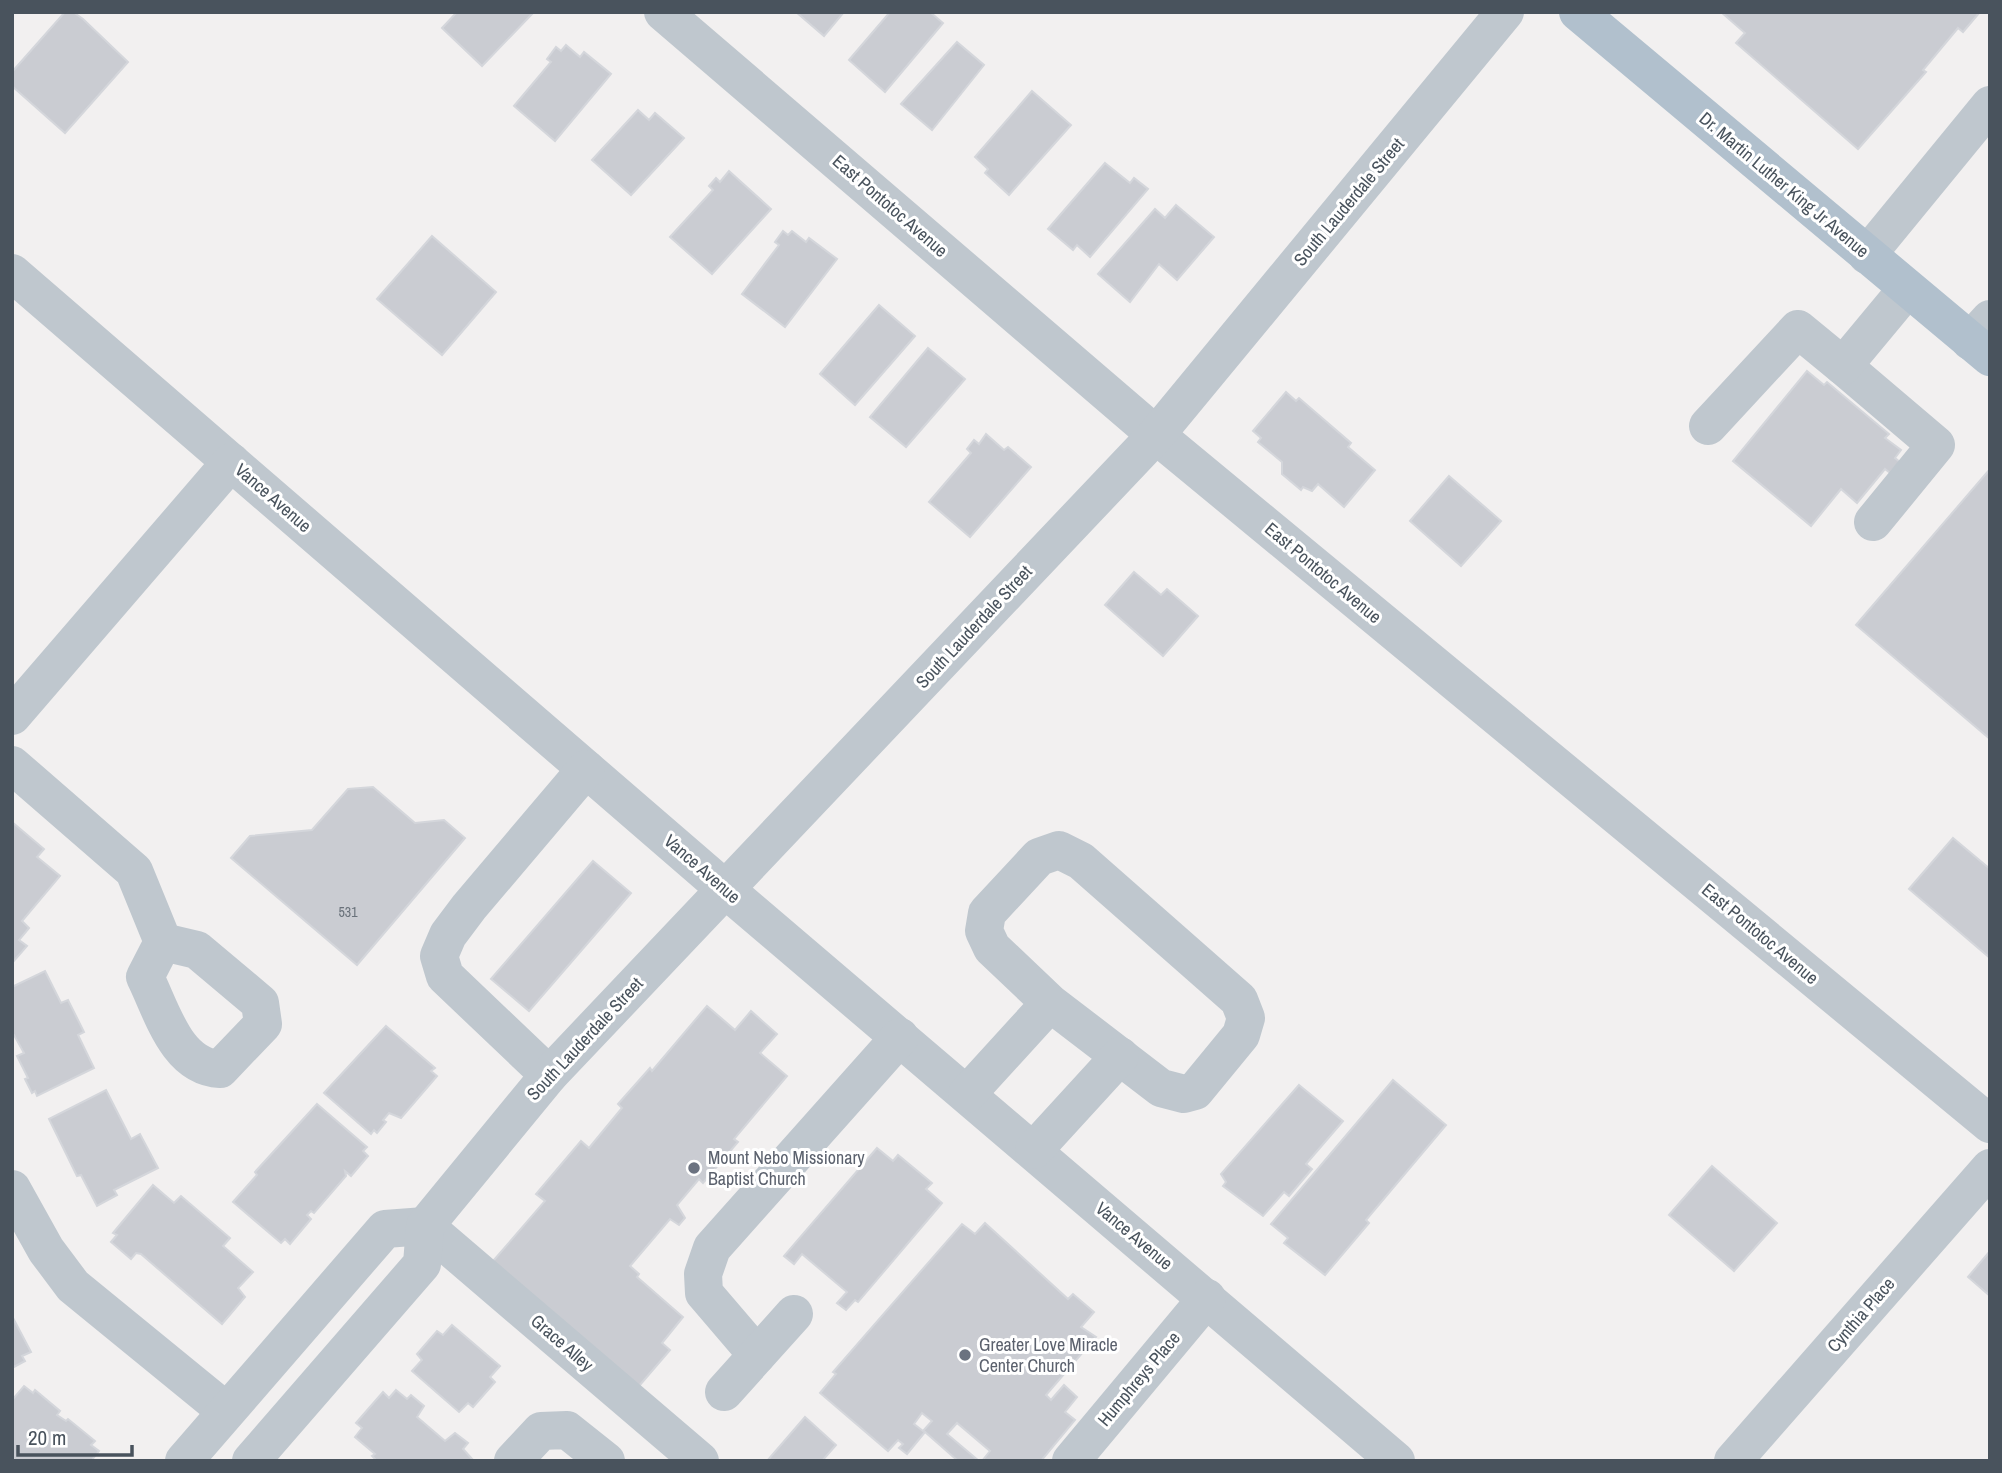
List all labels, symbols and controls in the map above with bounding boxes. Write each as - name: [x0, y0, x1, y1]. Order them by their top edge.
- street label: Dr. Martin Luther King Jr Avenue: [1694, 106, 1875, 263]
- street label: South Lauderdale Street: [1288, 132, 1410, 271]
- street label: East Pontotoc Avenue: [827, 149, 953, 263]
- street label: Vance Avenue: [230, 457, 317, 538]
- street label: East Pontotoc Avenue: [1260, 516, 1387, 629]
- street label: South Lauderdale Street: [910, 560, 1037, 694]
- street label: Vance Avenue: [659, 828, 746, 909]
- street label: East Pontotoc Avenue: [1697, 877, 1824, 990]
- house number: 531: [338, 903, 358, 921]
- street label: South Lauderdale Street: [521, 972, 648, 1106]
- place label: Mount Nebo Missionary Baptist Church: [708, 1145, 865, 1191]
- marker: Mount Nebo Missionary Baptist Church: [686, 1160, 702, 1176]
- street label: Vance Avenue: [1090, 1196, 1178, 1275]
- street label: Cynthia Place: [1821, 1272, 1900, 1358]
- street label: Grace Alley: [526, 1308, 599, 1377]
- street label: Humphreys Place: [1092, 1326, 1186, 1431]
- place label: Greater Love Miracle Center Church: [979, 1332, 1118, 1378]
- marker: Greater Love Miracle Center Church: [957, 1347, 973, 1363]
- scale bar: [18, 1414, 131, 1458]
- text: 20 m: [28, 1423, 66, 1452]

